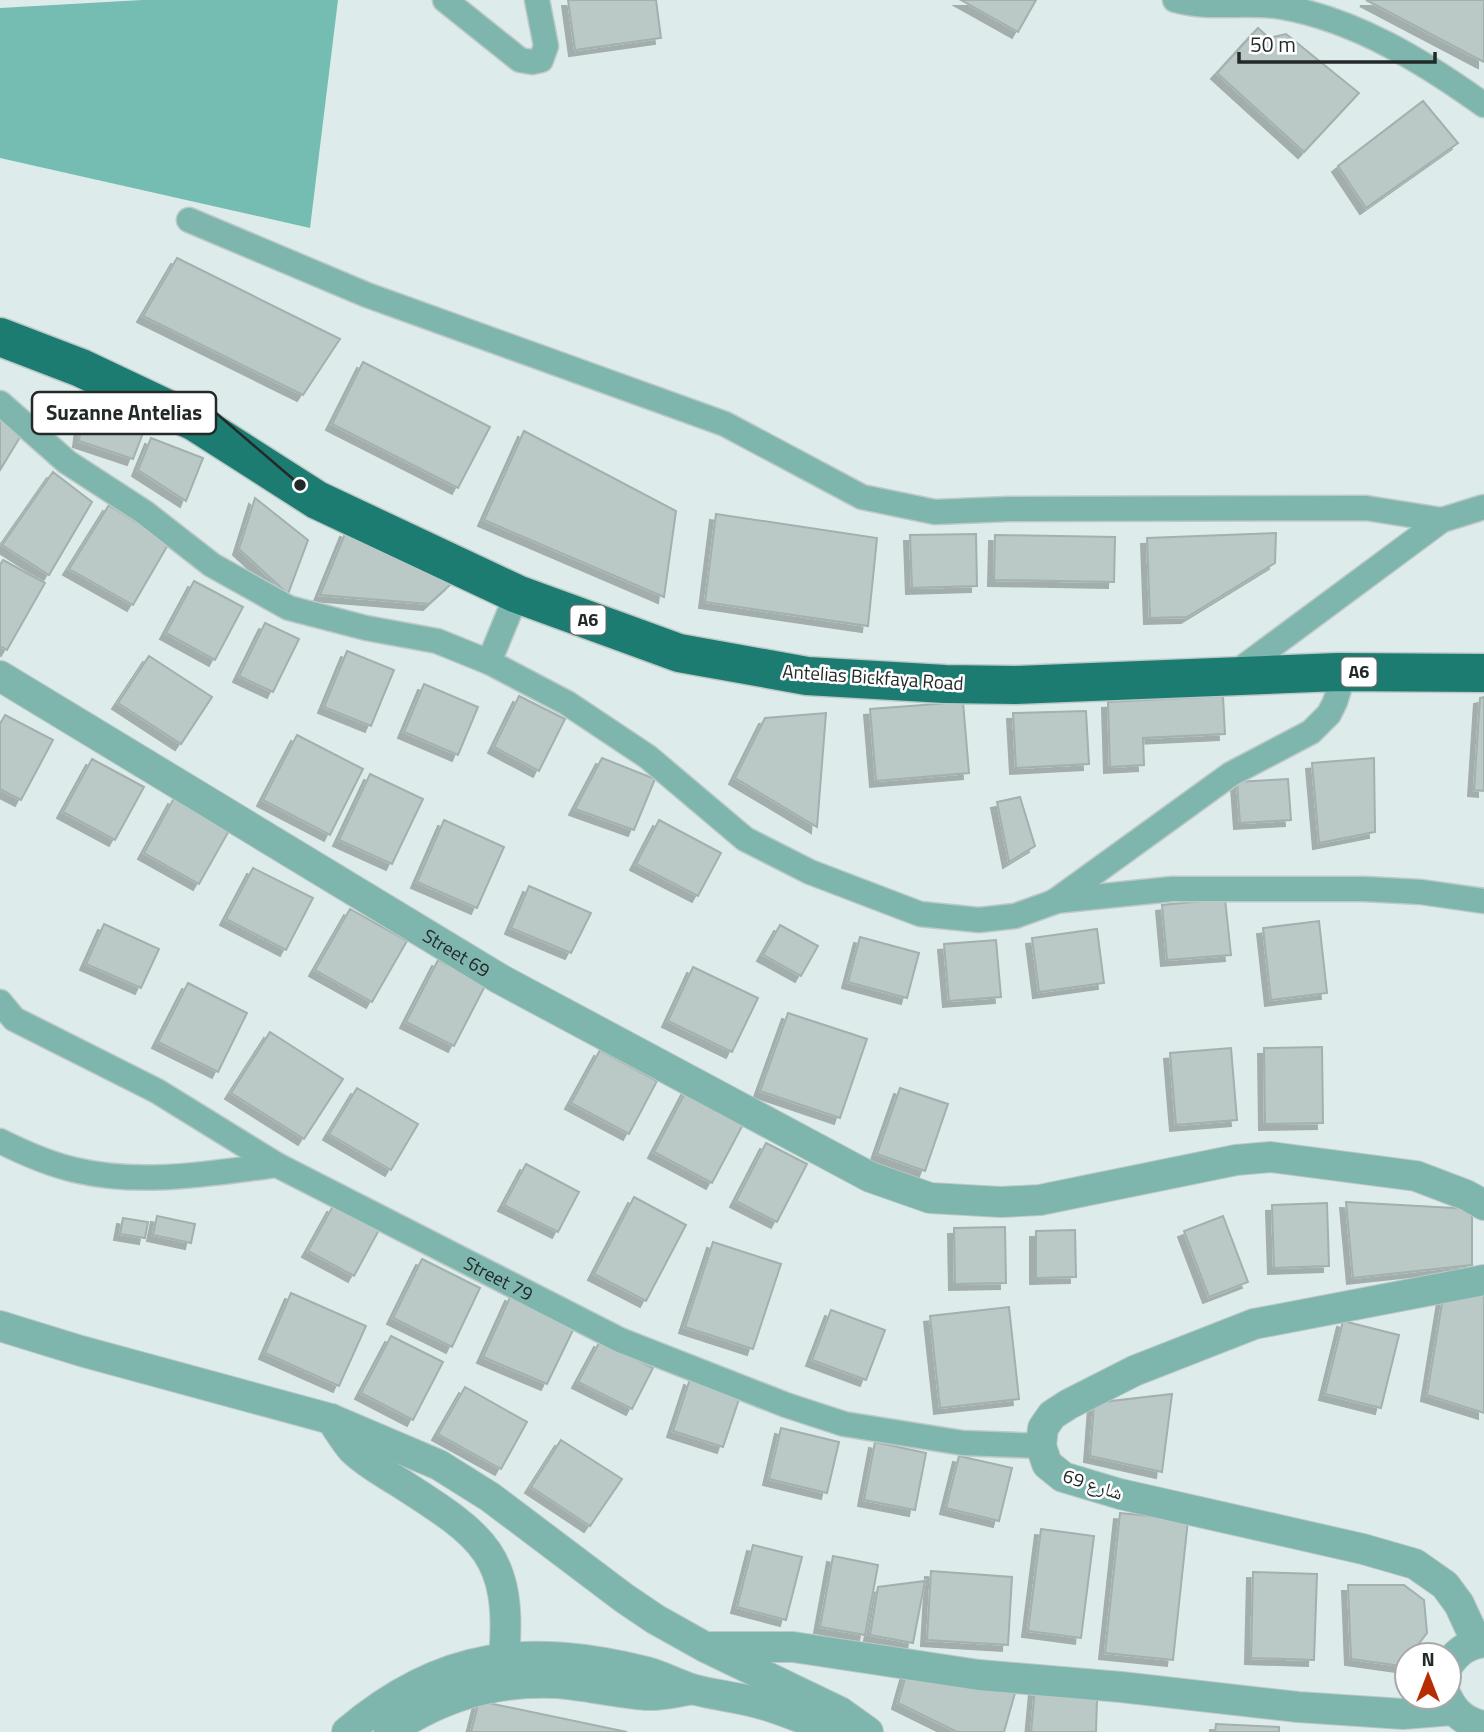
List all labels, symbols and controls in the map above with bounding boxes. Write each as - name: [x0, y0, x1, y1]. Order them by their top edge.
- scale bar: [1239, 21, 1435, 65]
- text: 50 m: [1250, 28, 1296, 60]
- callout: Suzanne Antelias: [32, 392, 216, 434]
- text: Suzanne Antelias: [46, 396, 202, 428]
- road number: A6: [570, 606, 606, 634]
- street label: Antelias Bickfaya Road: [781, 656, 965, 697]
- road number: A6: [1342, 658, 1376, 686]
- street label: Street 69: [418, 921, 496, 984]
- street label: Street 79: [459, 1248, 539, 1308]
- street label: شارع 69: [1059, 1460, 1127, 1507]
- north arrow: [1393, 1641, 1463, 1711]
- text: N: [1421, 1644, 1435, 1673]

